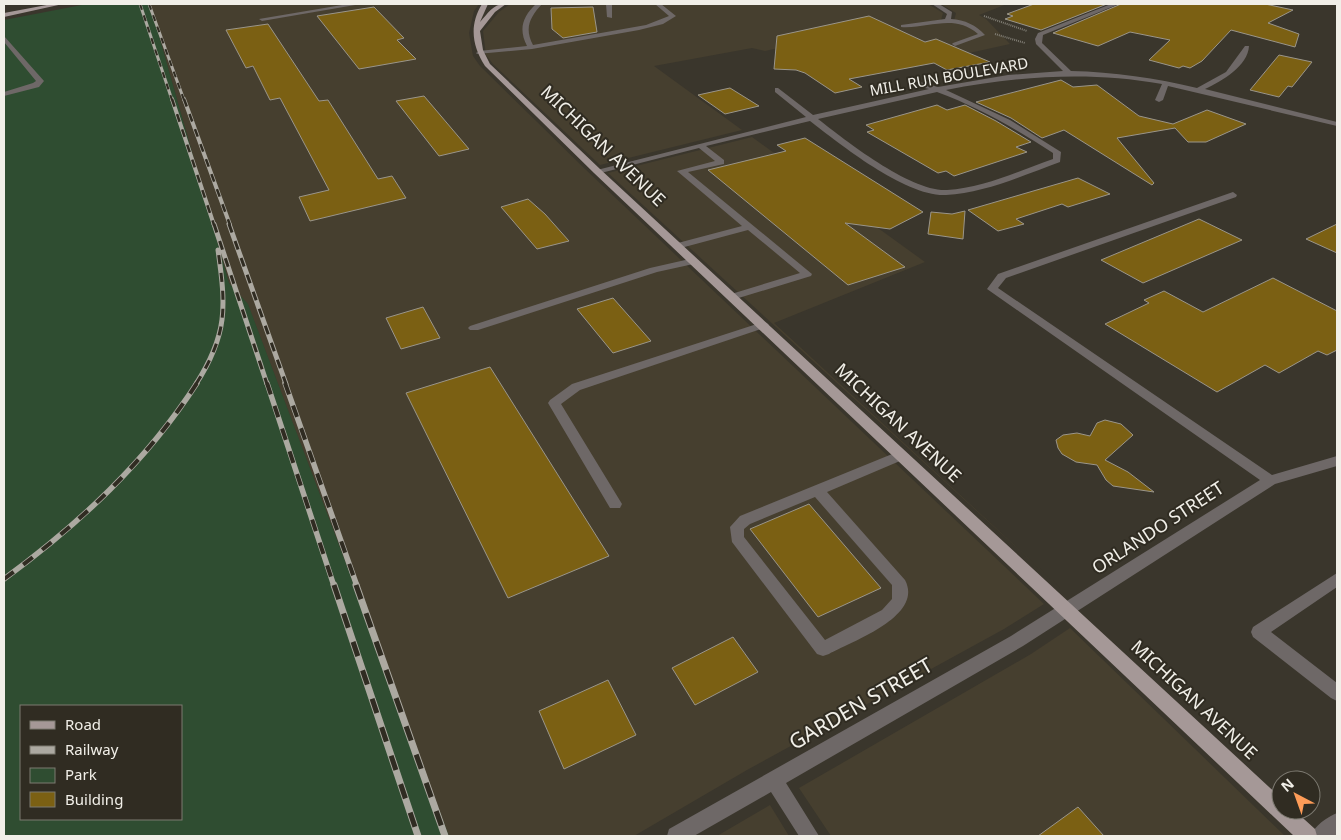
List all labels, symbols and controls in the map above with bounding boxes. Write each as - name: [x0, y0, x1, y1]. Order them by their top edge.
- street label: MILL RUN BOULEVARD: [868, 52, 1030, 100]
- street label: MICHIGAN AVENUE: [536, 79, 671, 211]
- street label: MICHIGAN AVENUE: [830, 357, 967, 487]
- street label: ORLANDO STREET: [1087, 475, 1228, 579]
- street label: MICHIGAN AVENUE: [1126, 634, 1263, 764]
- street label: GARDEN STREET: [784, 650, 938, 756]
- legend: [20, 705, 182, 820]
- text: Road: [65, 714, 101, 734]
- text: Railway: [65, 739, 119, 759]
- text: Park: [65, 764, 97, 784]
- north arrow: [1271, 770, 1321, 820]
- text: N: [1277, 774, 1298, 796]
- text: Building: [65, 789, 123, 809]

